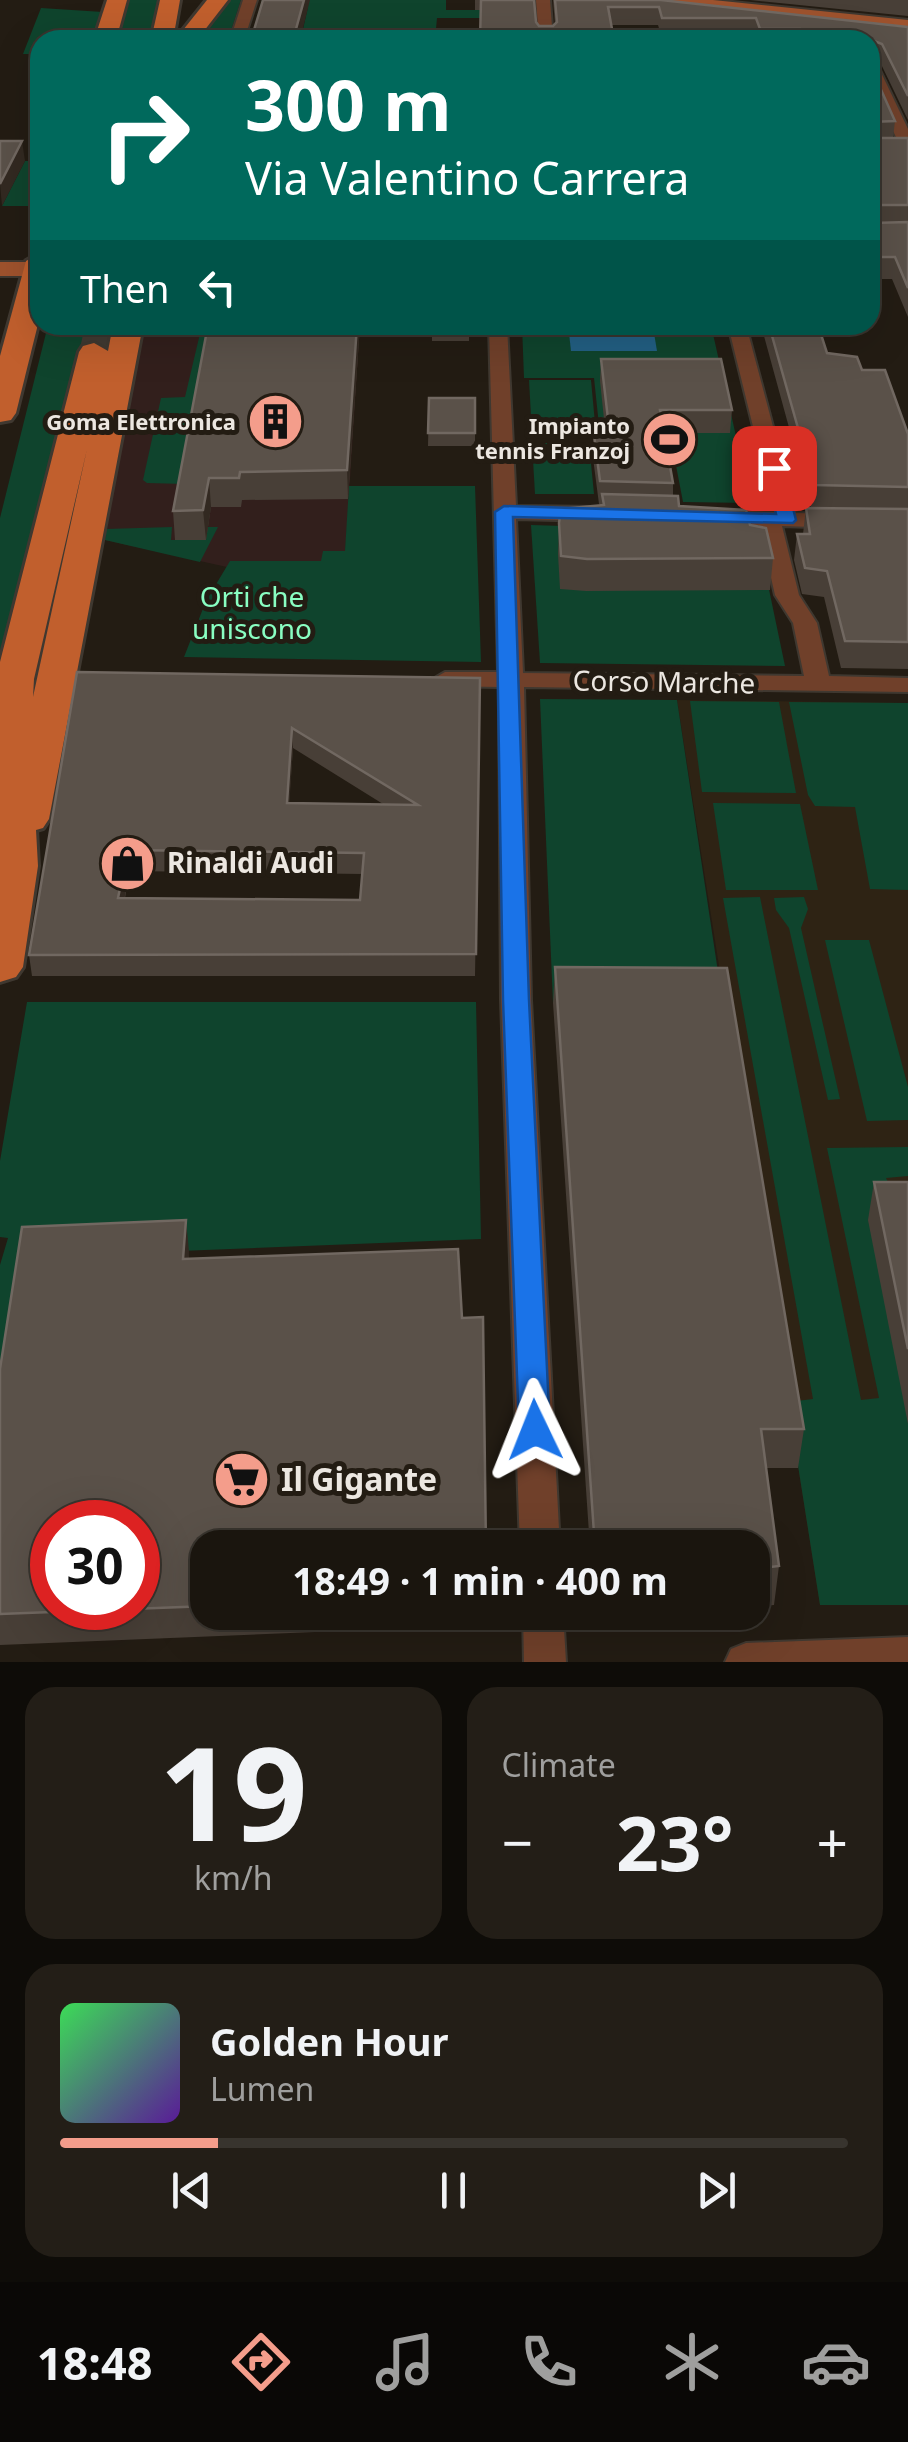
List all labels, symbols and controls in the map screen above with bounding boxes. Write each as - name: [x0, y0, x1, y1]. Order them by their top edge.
- text: 300 m: [245, 56, 452, 152]
- icon: right: [80, 70, 210, 200]
- text: Via Valentino Carrera: [245, 147, 690, 208]
- icon: left: [190, 260, 245, 315]
- text: Then: [80, 262, 170, 314]
- building icon: Goma Elettronica: [245, 392, 305, 452]
- place label: Goma Elettronica: [46, 406, 236, 436]
- sports icon: Impianto tennis Franzoj: [639, 409, 699, 469]
- place label: Impianto tennis Franzoj: [475, 410, 630, 465]
- pin: [732, 426, 817, 511]
- icon: arrive: [747, 441, 802, 496]
- park label: Orti che uniscono: [192, 577, 312, 647]
- street label: Corso Marche: [572, 660, 756, 702]
- shop icon: Rinaldi Audi: [98, 833, 158, 893]
- place label: Rinaldi Audi: [167, 843, 334, 881]
- position arrow: [483, 1378, 587, 1482]
- supermarket icon: Il Gigante: [212, 1450, 272, 1510]
- place label: Il Gigante: [281, 1457, 437, 1500]
- speed limit sign: 30: [30, 1500, 160, 1630]
- text: 18:49 · 1 min · 400 m: [292, 1554, 668, 1606]
- text: 19: [159, 1702, 308, 1879]
- text: Climate: [502, 1743, 616, 1786]
- text: 23°: [616, 1791, 734, 1893]
- text: −: [502, 1804, 533, 1879]
- text: +: [817, 1804, 848, 1879]
- text: km/h: [194, 1856, 273, 1899]
- text: Golden Hour: [210, 2015, 448, 2067]
- text: Lumen: [210, 2067, 314, 2110]
- icon: previous: [164, 2163, 219, 2218]
- icon: pause: [426, 2163, 481, 2218]
- icon: next: [689, 2163, 744, 2218]
- icon: directions: [226, 2327, 296, 2397]
- icon: music: [370, 2327, 440, 2397]
- icon: phone: [514, 2327, 584, 2397]
- icon: climate: [657, 2327, 727, 2397]
- icon: car: [801, 2327, 871, 2397]
- text: 18:48: [37, 2332, 152, 2393]

